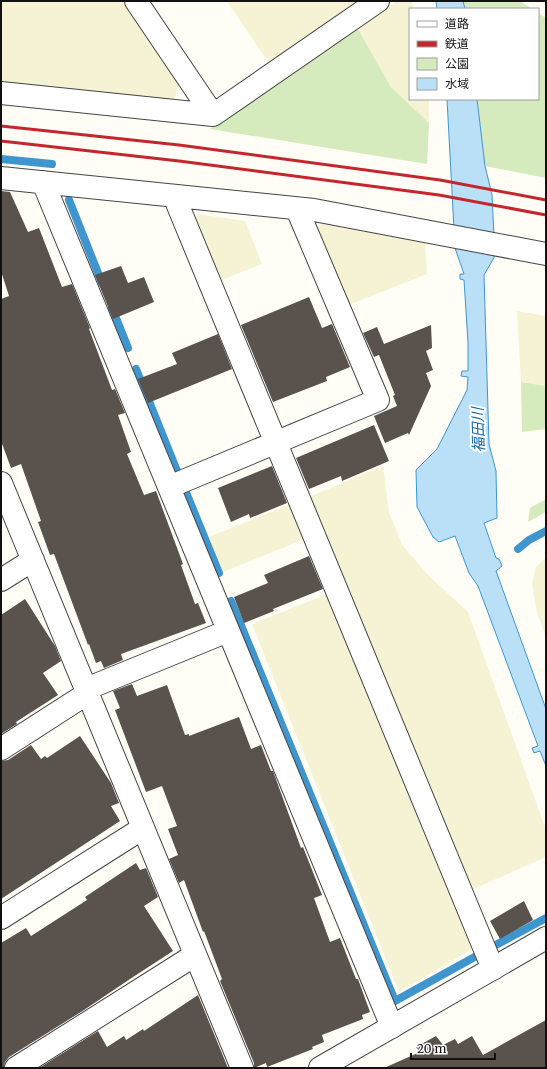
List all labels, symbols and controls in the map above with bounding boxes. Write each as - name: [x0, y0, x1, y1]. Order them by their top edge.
- legend: [409, 8, 539, 100]
- text: 道路: [445, 16, 469, 31]
- text: 鉄道: [445, 36, 469, 51]
- text: 公園: [445, 56, 469, 71]
- text: 水域: [445, 76, 469, 91]
- water label: 福田川: [468, 405, 488, 453]
- scale bar: [411, 1035, 495, 1061]
- text: 20 m: [417, 1041, 446, 1056]

